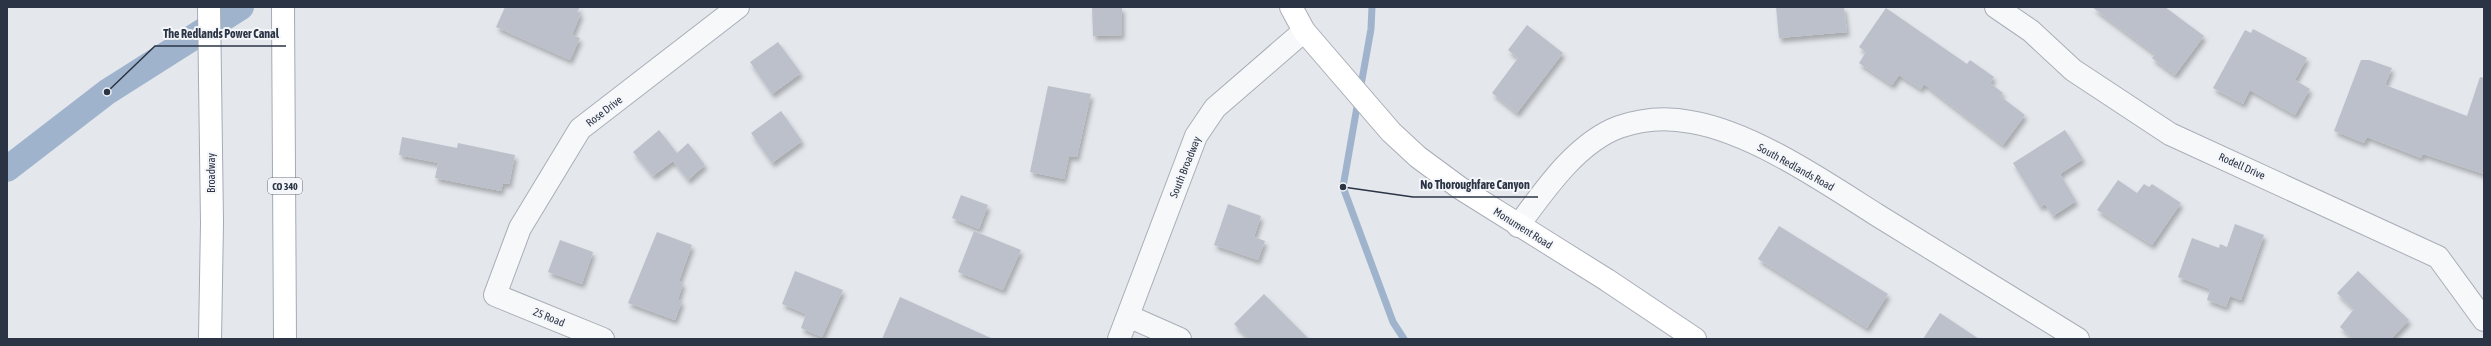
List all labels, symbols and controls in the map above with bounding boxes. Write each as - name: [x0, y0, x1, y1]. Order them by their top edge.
- callout: The Redlands Power Canal: [155, 22, 286, 46]
- text: The Redlands Power Canal: [163, 27, 280, 41]
- street label: Rose Drive: [584, 93, 624, 129]
- street label: South Broadway: [1167, 134, 1203, 199]
- street label: South Redlands Road: [1756, 141, 1836, 193]
- street label: Rodell Drive: [2217, 150, 2267, 182]
- street label: Broadway: [205, 153, 217, 193]
- callout: No Thoroughfare Canyon: [1413, 173, 1538, 197]
- road number: CO 340: [268, 178, 302, 194]
- text: No Thoroughfare Canyon: [1420, 178, 1530, 192]
- street label: Monument Road: [1491, 205, 1555, 251]
- street label: 25 Road: [532, 305, 566, 329]

